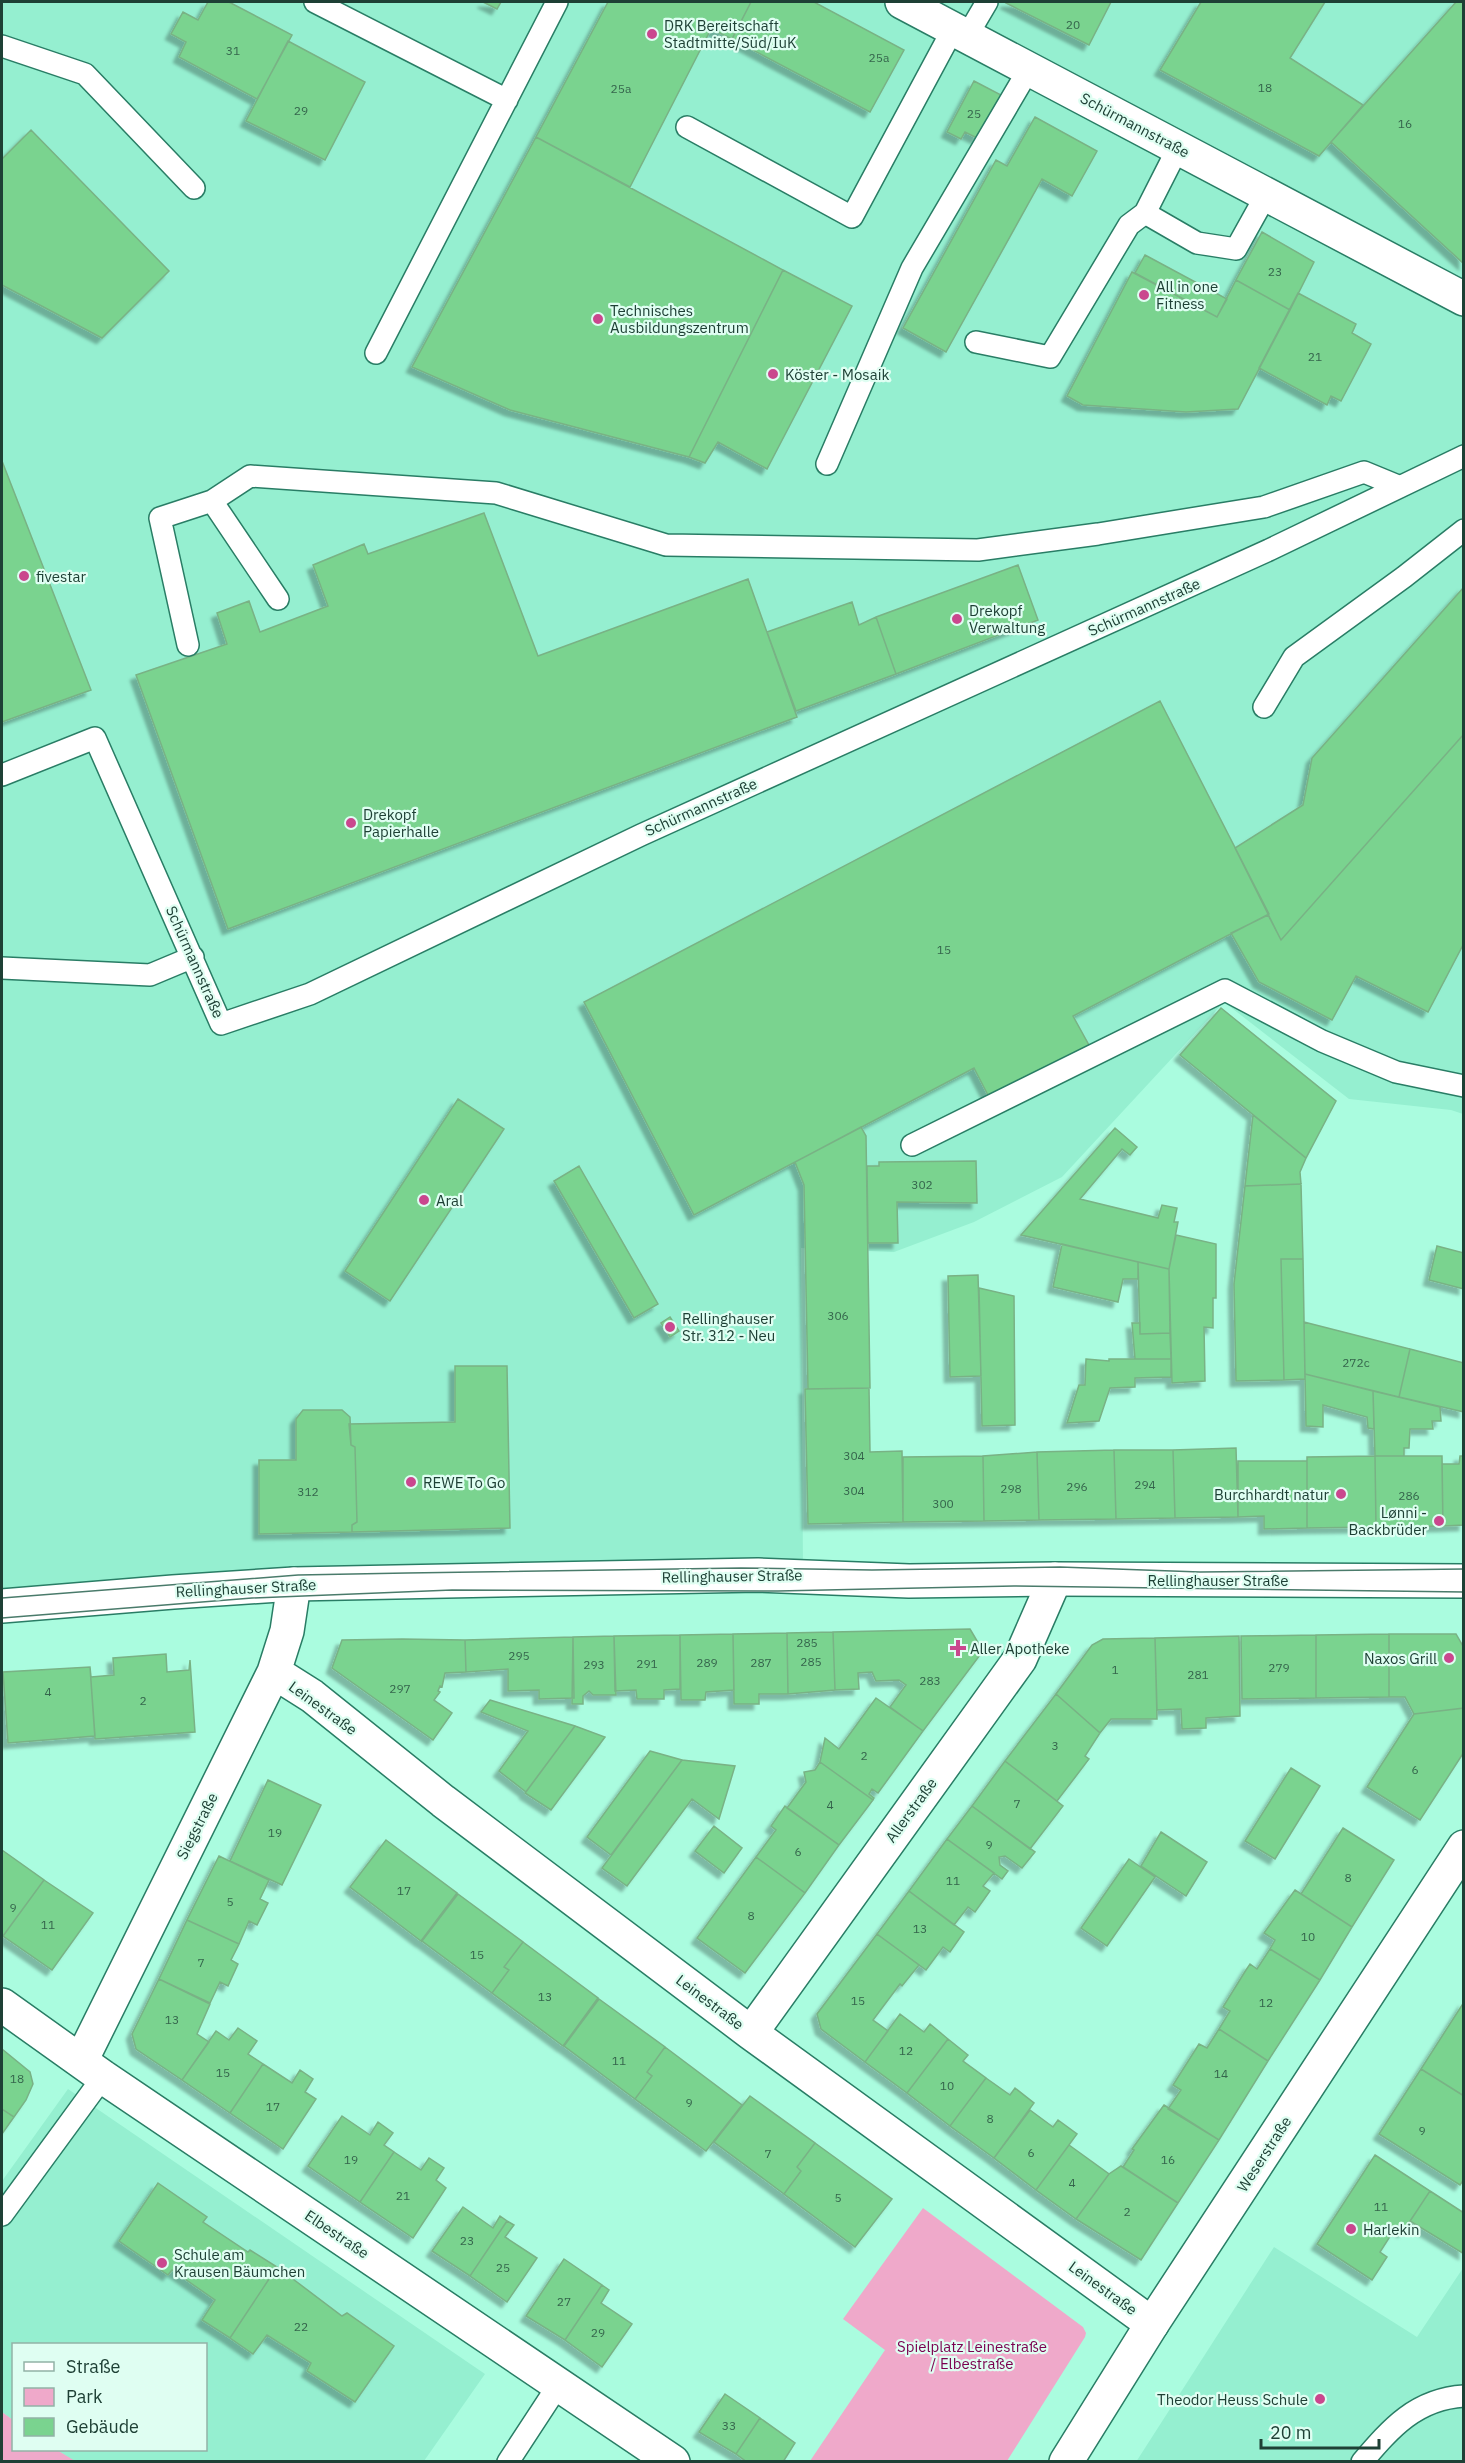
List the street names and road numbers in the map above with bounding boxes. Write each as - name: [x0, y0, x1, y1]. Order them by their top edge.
- street label: Schürmannstraße: [1077, 88, 1193, 162]
- street label: Schürmannstraße: [1085, 574, 1203, 640]
- street label: Schürmannstraße: [642, 774, 760, 840]
- street label: Schürmannstraße: [162, 903, 228, 1021]
- street label: Rellinghauser Straße: [661, 1565, 803, 1587]
- street label: Rellinghauser Straße: [1148, 1571, 1288, 1590]
- street label: Rellinghauser Straße: [175, 1575, 317, 1601]
- street label: Leinestraße: [285, 1677, 361, 1739]
- street label: Allerstraße: [881, 1774, 941, 1846]
- street label: Siegstraße: [172, 1789, 222, 1863]
- street label: Leinestraße: [672, 1970, 748, 2034]
- street label: Weserstraße: [1233, 2113, 1295, 2195]
- street label: Elbestraße: [301, 2206, 373, 2262]
- street label: Leinestraße: [1065, 2257, 1141, 2319]

